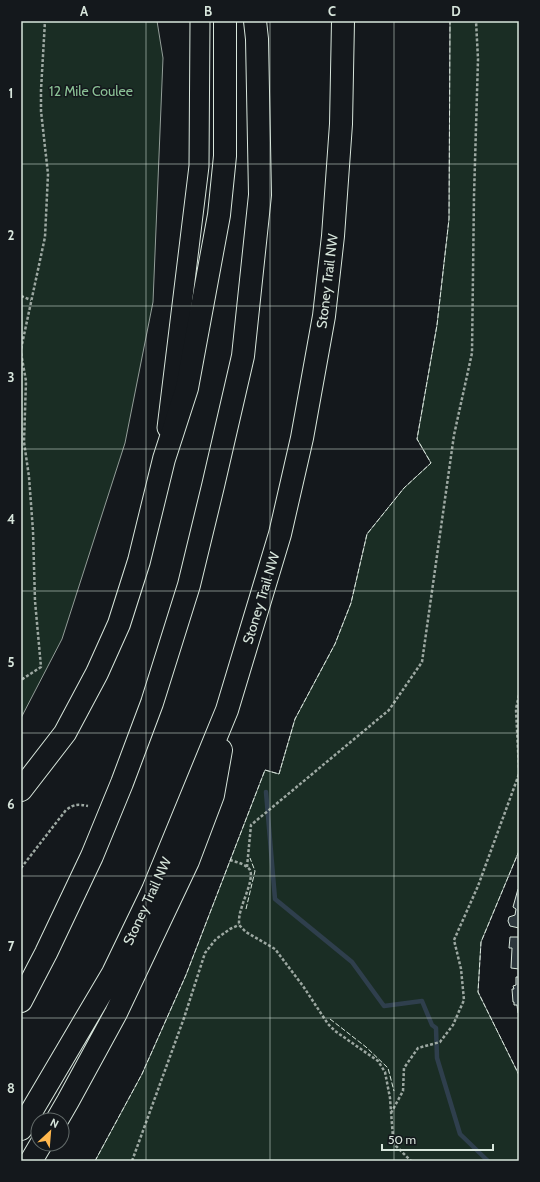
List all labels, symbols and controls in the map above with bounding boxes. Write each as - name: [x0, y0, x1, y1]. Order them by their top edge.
- text: A: [80, 3, 89, 19]
- text: B: [204, 3, 212, 19]
- text: C: [328, 3, 336, 19]
- text: D: [451, 3, 461, 19]
- park label: 12 Mile Coulee: [49, 82, 133, 100]
- text: 1: [9, 85, 13, 101]
- text: 2: [8, 227, 15, 243]
- street label: Stoney Trail NW: [312, 232, 342, 329]
- text: 3: [7, 369, 15, 385]
- text: 4: [7, 511, 15, 527]
- street label: Stoney Trail NW: [238, 549, 284, 646]
- text: 5: [8, 654, 15, 670]
- text: 6: [7, 796, 15, 812]
- street label: Stoney Trail NW: [119, 853, 176, 948]
- text: 7: [8, 938, 15, 954]
- text: 8: [7, 1080, 15, 1096]
- north arrow: [30, 1112, 70, 1152]
- text: N: [48, 1115, 61, 1131]
- scale bar: [382, 1126, 493, 1152]
- text: 50 m: [388, 1132, 416, 1147]

